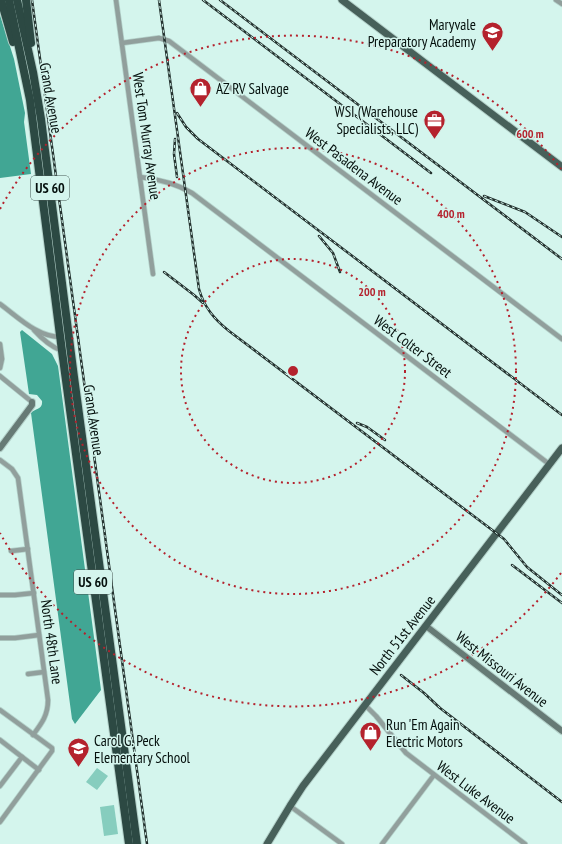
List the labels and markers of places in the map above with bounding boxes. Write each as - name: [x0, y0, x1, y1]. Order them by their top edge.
- place label: Maryvale Preparatory Academy: [368, 15, 476, 51]
- school or university icon: Maryvale Preparatory Academy: [479, 20, 505, 53]
- shop icon: AZ RV Salvage: [188, 75, 214, 108]
- place label: AZ RV Salvage: [216, 79, 289, 98]
- place label: WSI (Warehouse Specialists, LLC): [335, 102, 418, 138]
- office icon: WSI (Warehouse Specialists, LLC): [421, 107, 447, 140]
- centre of rings: [286, 364, 300, 378]
- place label: Run 'Em Again Electric Motors: [386, 715, 463, 751]
- shop icon: Run 'Em Again Electric Motors: [357, 720, 383, 753]
- place label: Carol G. Peck Elementary School: [94, 731, 191, 767]
- school or university icon: Carol G. Peck Elementary School: [66, 736, 92, 769]

